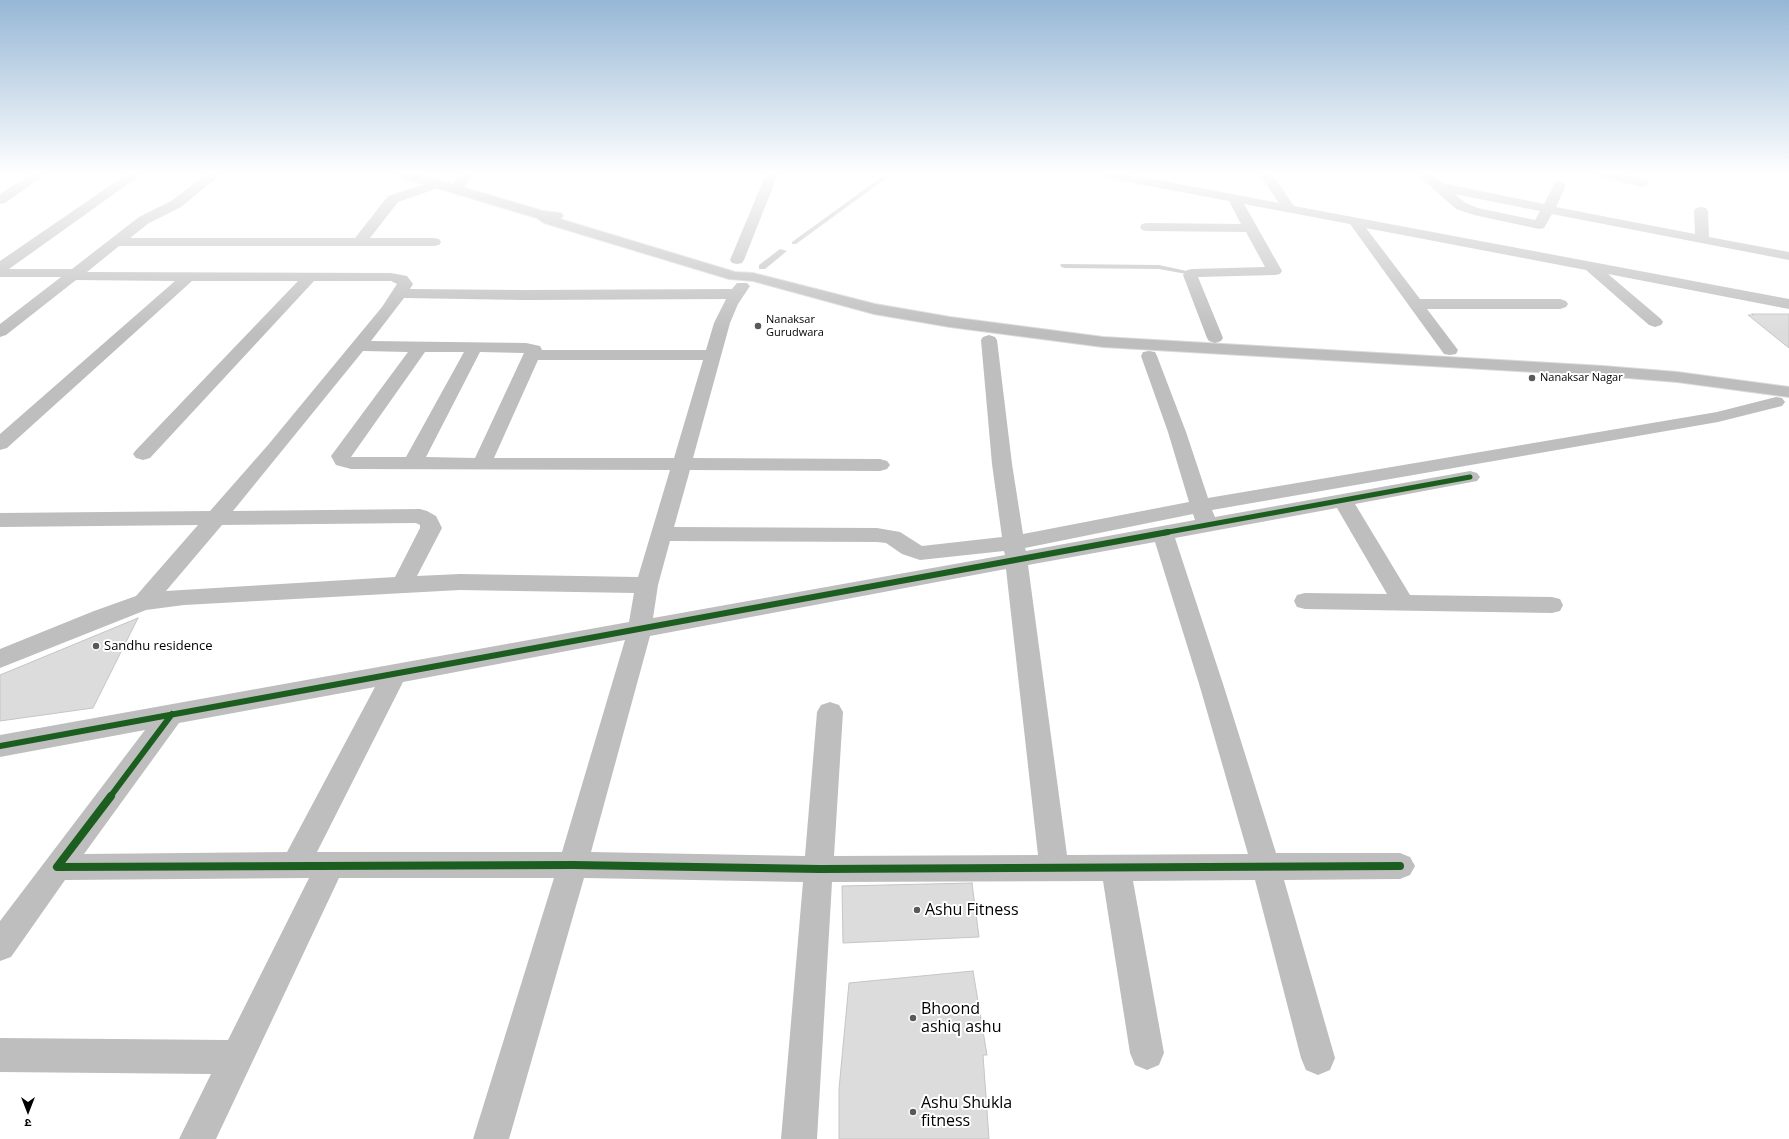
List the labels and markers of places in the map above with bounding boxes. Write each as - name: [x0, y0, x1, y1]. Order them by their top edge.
- place label: Nanaksar Gurudwara: [766, 313, 824, 339]
- marker: Nanaksar Gurudwara: [753, 321, 763, 331]
- place label: Nanaksar Nagar: [1540, 371, 1623, 385]
- marker: Nanaksar Nagar: [1527, 373, 1537, 383]
- place label: Sandhu residence: [104, 638, 212, 654]
- marker: Sandhu residence: [91, 641, 101, 651]
- place label: Ashu Fitness: [925, 900, 1019, 920]
- marker: Ashu Fitness: [912, 905, 922, 915]
- place label: Bhoond ashiq ashu: [921, 999, 1001, 1037]
- marker: Bhoond ashiq ashu: [908, 1013, 918, 1023]
- place label: Ashu Shukla fitness: [921, 1093, 1012, 1131]
- marker: Ashu Shukla fitness: [908, 1107, 918, 1117]

